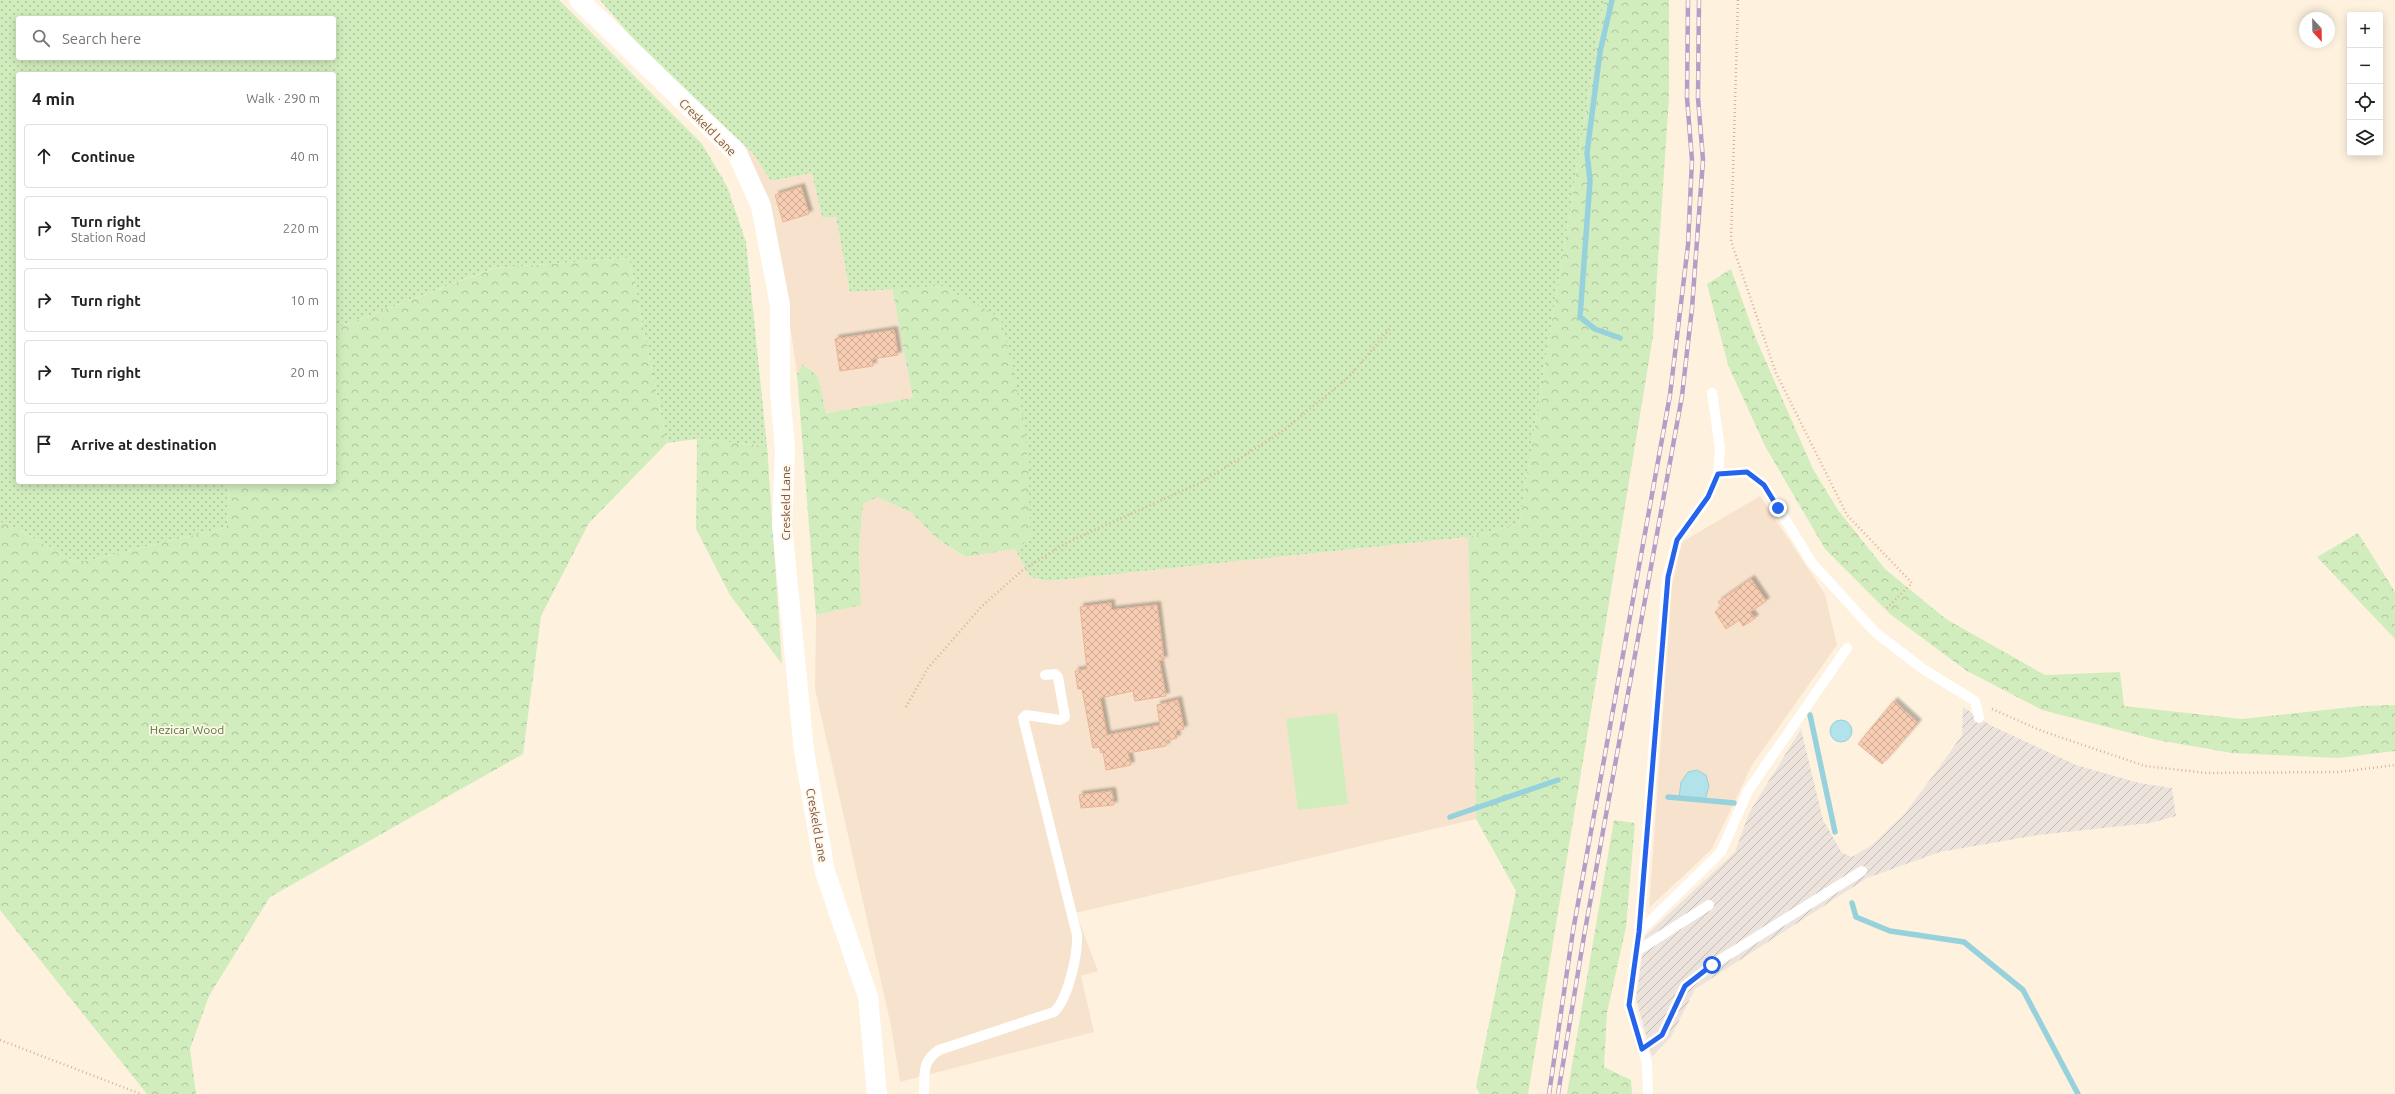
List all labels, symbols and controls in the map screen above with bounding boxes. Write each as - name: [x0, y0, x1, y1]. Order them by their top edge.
- north arrow: [2299, 12, 2335, 48]
- map controls: [2347, 12, 2383, 156]
- button: +: [2347, 12, 2383, 48]
- search box: [16, 16, 336, 60]
- icon: search: [30, 27, 52, 49]
- text: Search here: [62, 30, 141, 47]
- button: −: [2347, 48, 2383, 84]
- button: locate: [2347, 84, 2383, 120]
- text: 4 min: [32, 89, 75, 108]
- text: Walk · 290 m: [246, 91, 320, 105]
- street label: Creskeld Lane: [677, 96, 739, 158]
- button: layers: [2347, 120, 2383, 156]
- icon: ahead: [33, 145, 55, 167]
- text: Continue: [71, 148, 135, 165]
- text: 40 m: [290, 149, 319, 163]
- text: Turn right: [71, 213, 141, 230]
- icon: right: [33, 217, 55, 239]
- text: 220 m: [283, 221, 319, 235]
- text: Station Road: [71, 230, 146, 244]
- icon: right: [33, 289, 55, 311]
- text: Turn right: [71, 292, 141, 309]
- text: 10 m: [290, 293, 319, 307]
- icon: right: [33, 361, 55, 383]
- text: Turn right: [71, 364, 141, 381]
- text: 20 m: [290, 365, 319, 379]
- icon: arrive: [33, 433, 55, 455]
- text: Arrive at destination: [71, 436, 217, 453]
- street label: Creskeld Lane: [779, 466, 792, 540]
- route end: [1769, 499, 1787, 517]
- park label: Hezicar Wood: [150, 723, 224, 736]
- street label: Creskeld Lane: [804, 787, 830, 863]
- route start: [1703, 956, 1721, 974]

